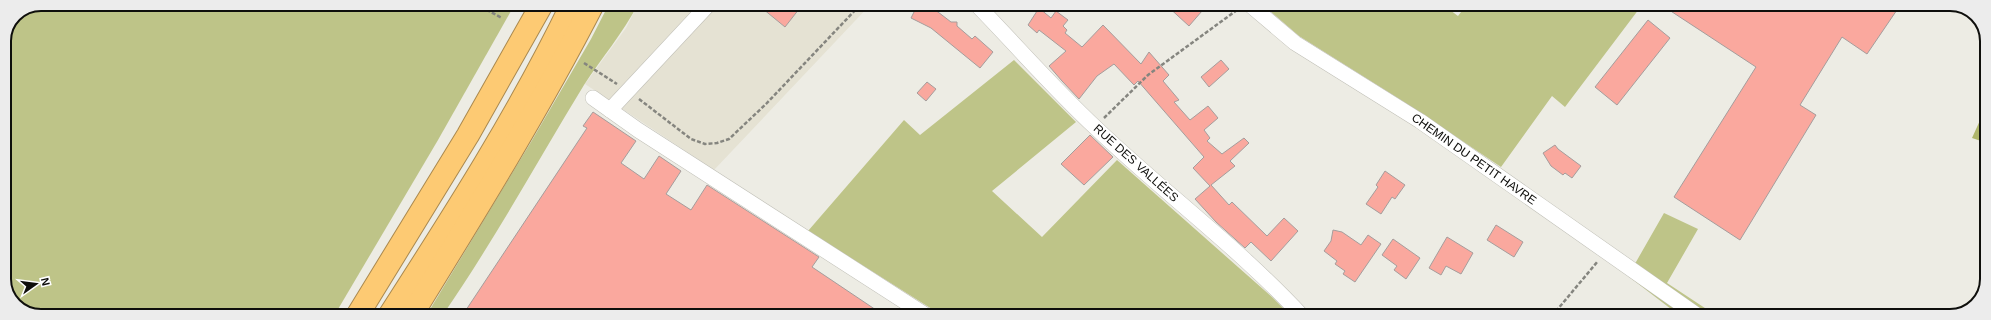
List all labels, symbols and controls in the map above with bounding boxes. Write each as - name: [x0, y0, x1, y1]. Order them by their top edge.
- street label: CHEMIN DU PETIT HAVRE: [1409, 111, 1539, 207]
- street label: RUE DES VALLÉES: [1091, 121, 1182, 205]
- north arrow: [16, 264, 56, 304]
- text: N: [39, 276, 52, 287]

